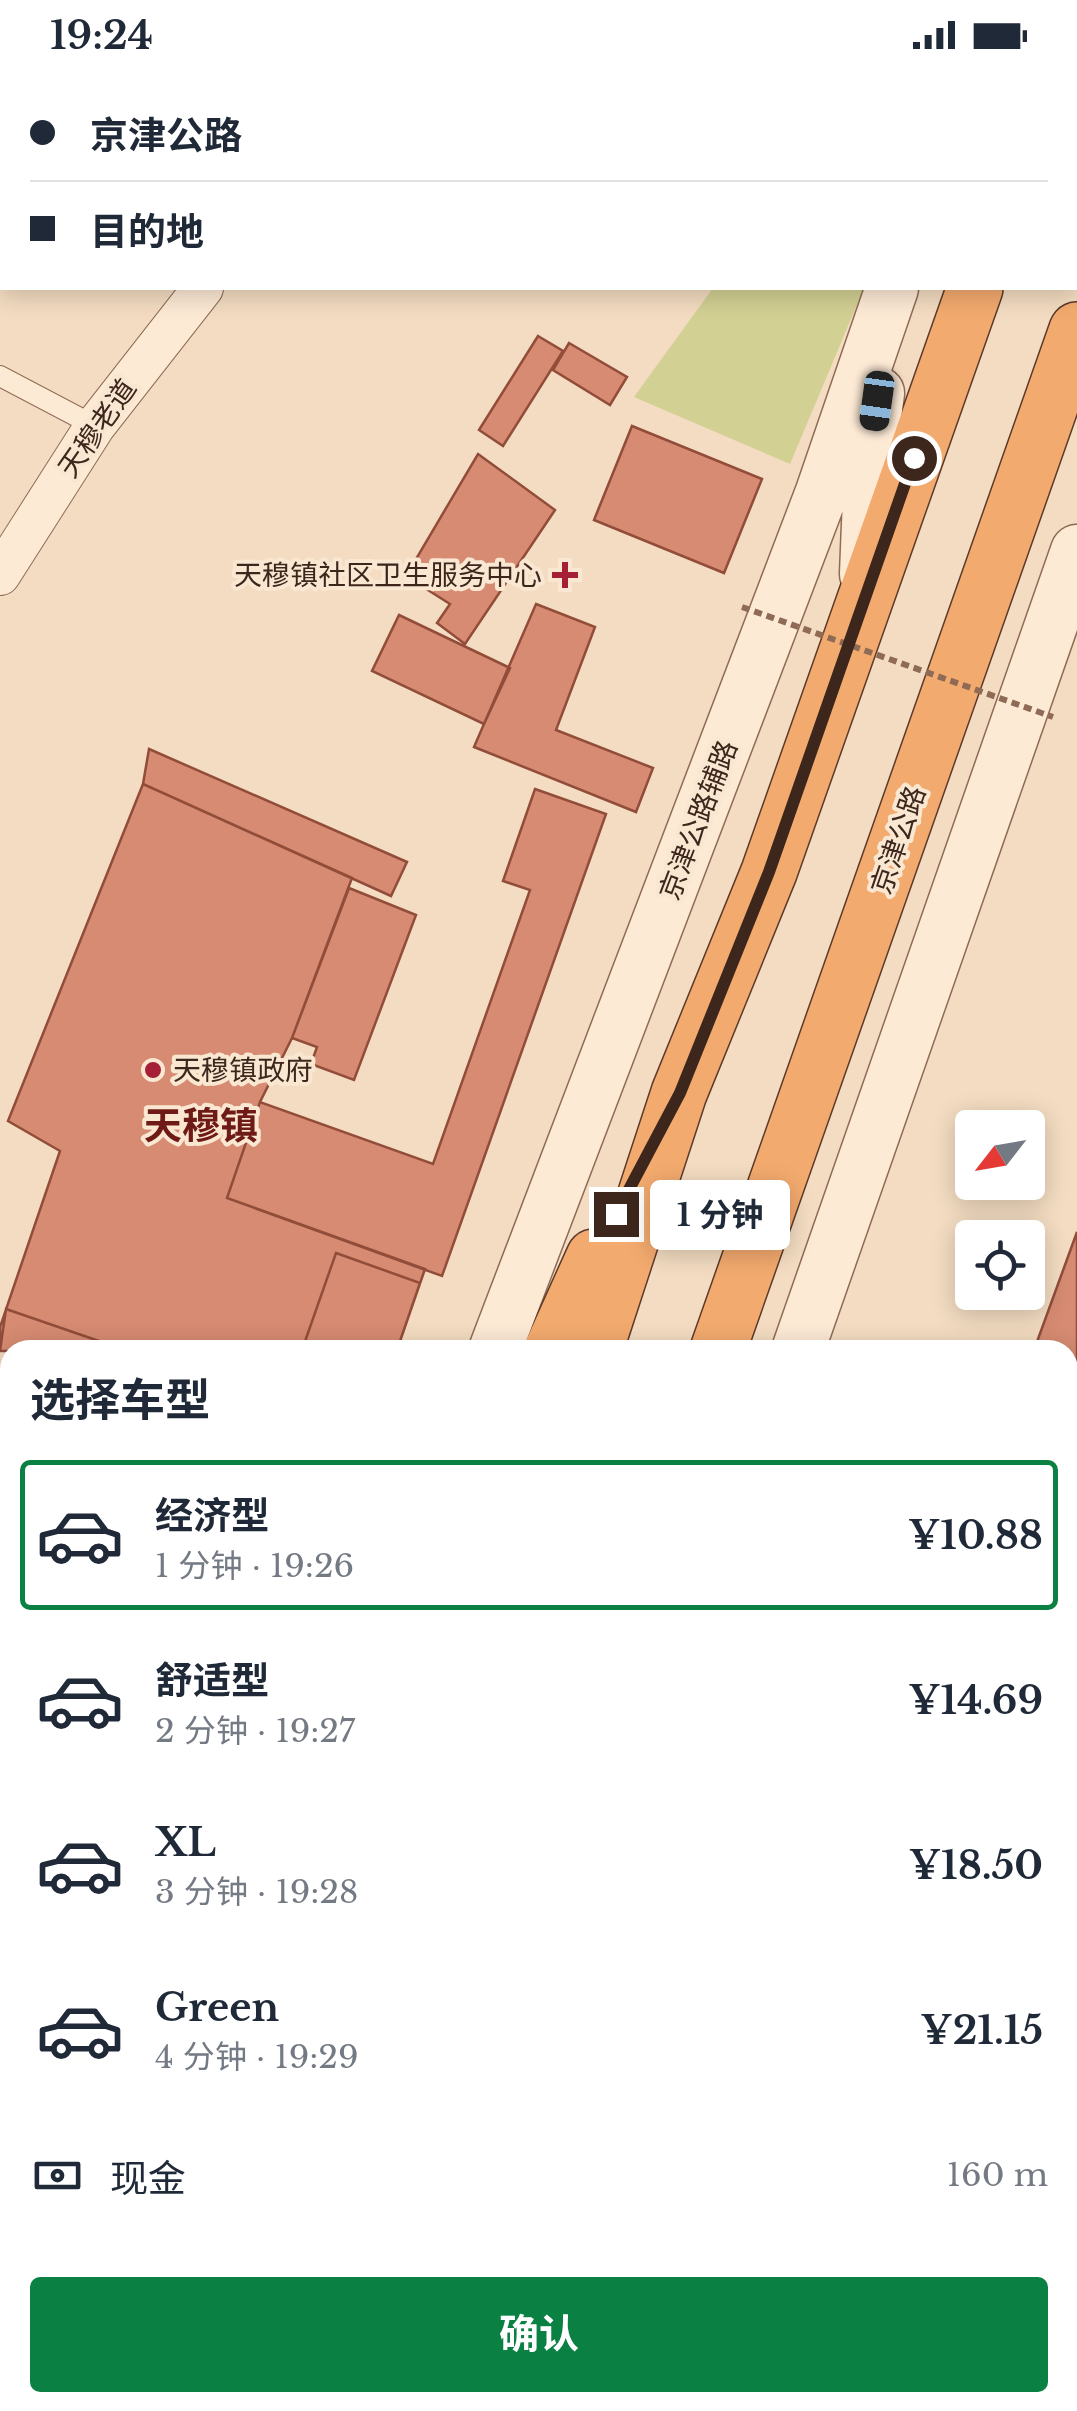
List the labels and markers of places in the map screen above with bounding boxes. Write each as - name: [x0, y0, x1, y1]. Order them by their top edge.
- place label: 天穆镇社区卫生服务中心: [234, 558, 542, 593]
- marker: 天穆镇社区卫生服务中心: [552, 562, 578, 588]
- place label: 天穆镇政府: [173, 1053, 313, 1088]
- marker: 天穆镇政府: [142, 1059, 164, 1081]

